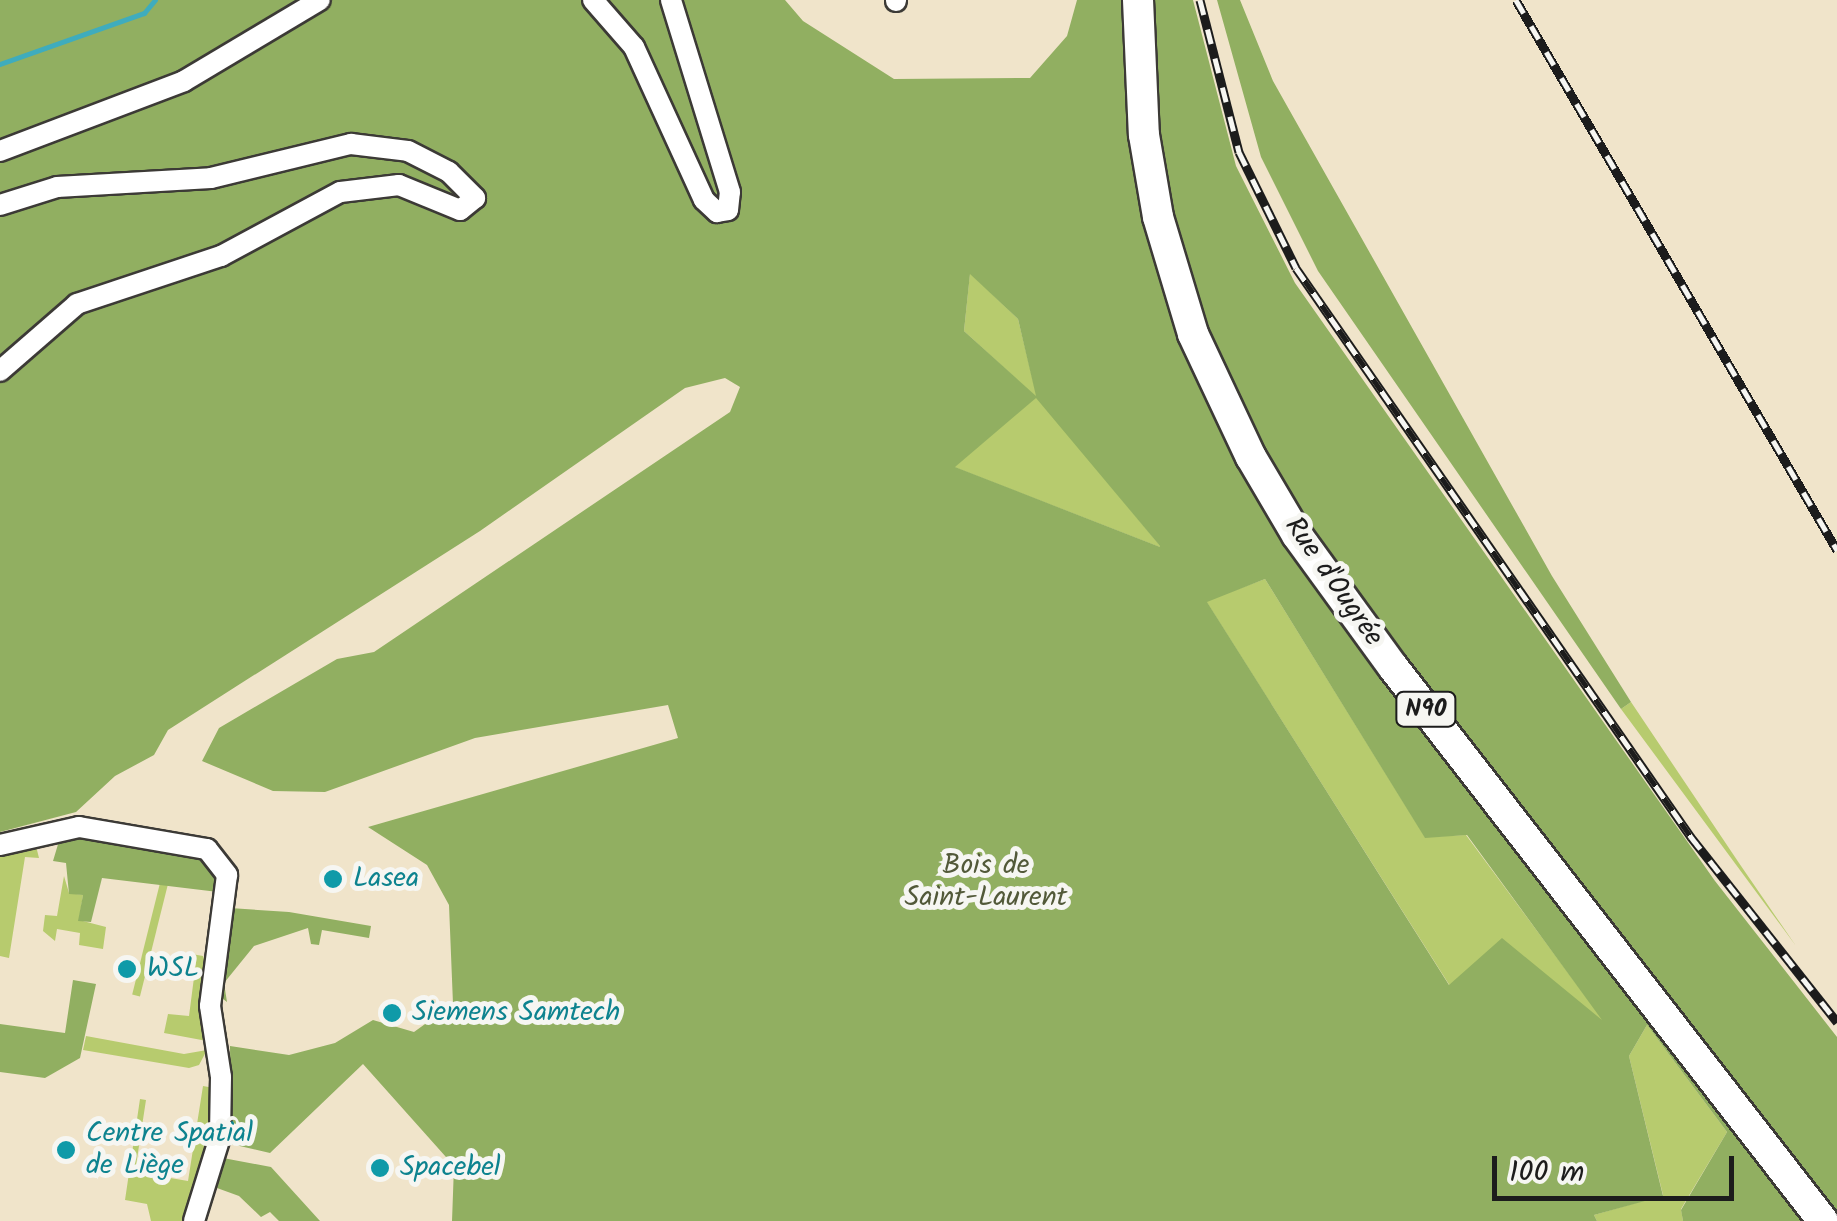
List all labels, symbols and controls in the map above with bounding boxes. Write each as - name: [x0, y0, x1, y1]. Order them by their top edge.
- street label: Rue d'Ougrée: [1276, 511, 1390, 653]
- road number: N90: [1394, 689, 1458, 729]
- park label: Bois de Saint-Laurent: [905, 849, 1067, 915]
- place label: Lasea: [353, 862, 419, 896]
- marker: Lasea: [322, 868, 344, 890]
- place label: WSL: [147, 952, 199, 986]
- marker: WSL: [116, 958, 138, 980]
- place label: Siemens Samtech: [412, 996, 620, 1030]
- marker: Siemens Samtech: [381, 1002, 403, 1024]
- place label: Centre Spatial de Liège: [86, 1117, 253, 1183]
- scale bar: [1497, 1136, 1740, 1198]
- marker: Centre Spatial de Liège: [55, 1139, 77, 1161]
- text: 100 m: [1509, 1149, 1584, 1197]
- place label: Spacebel: [400, 1151, 501, 1185]
- marker: Spacebel: [369, 1157, 391, 1179]

